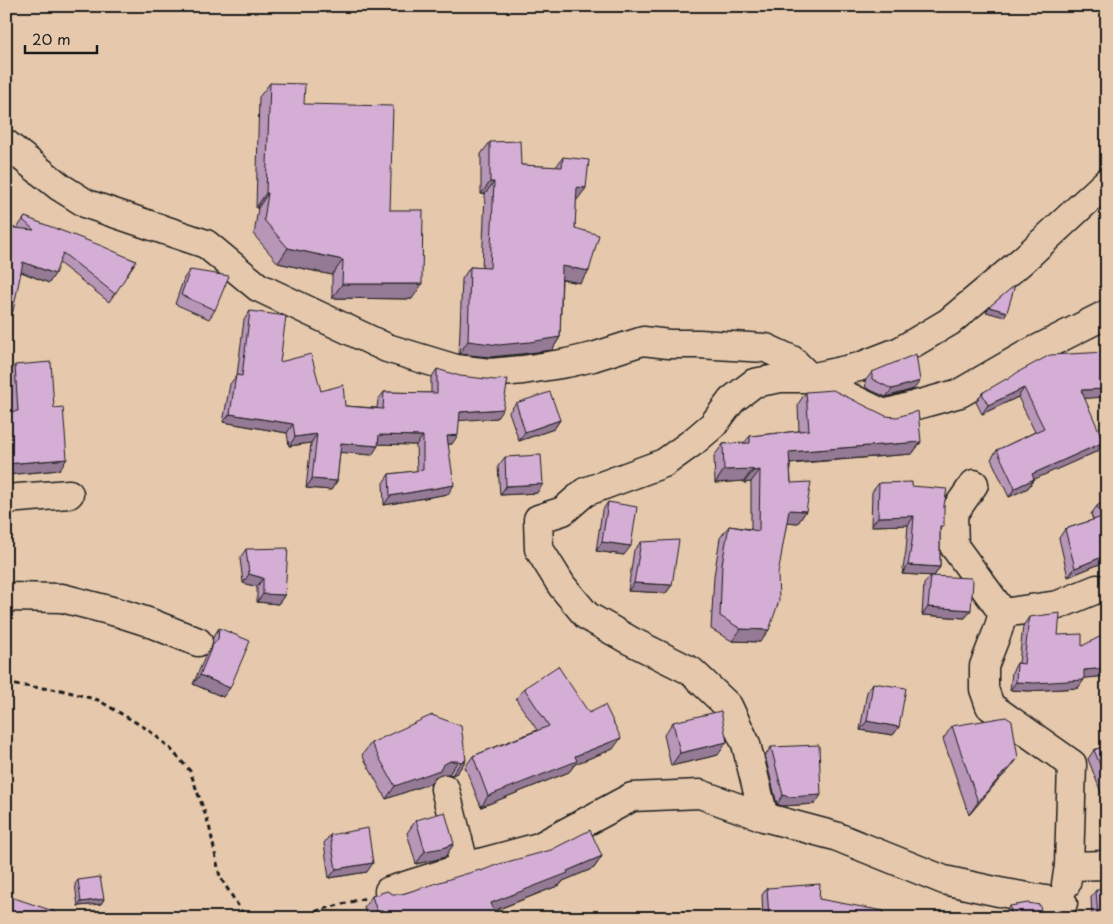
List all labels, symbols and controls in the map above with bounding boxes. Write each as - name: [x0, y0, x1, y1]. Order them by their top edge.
- scale bar: [25, 22, 98, 54]
- text: 20 m: [32, 27, 71, 50]

